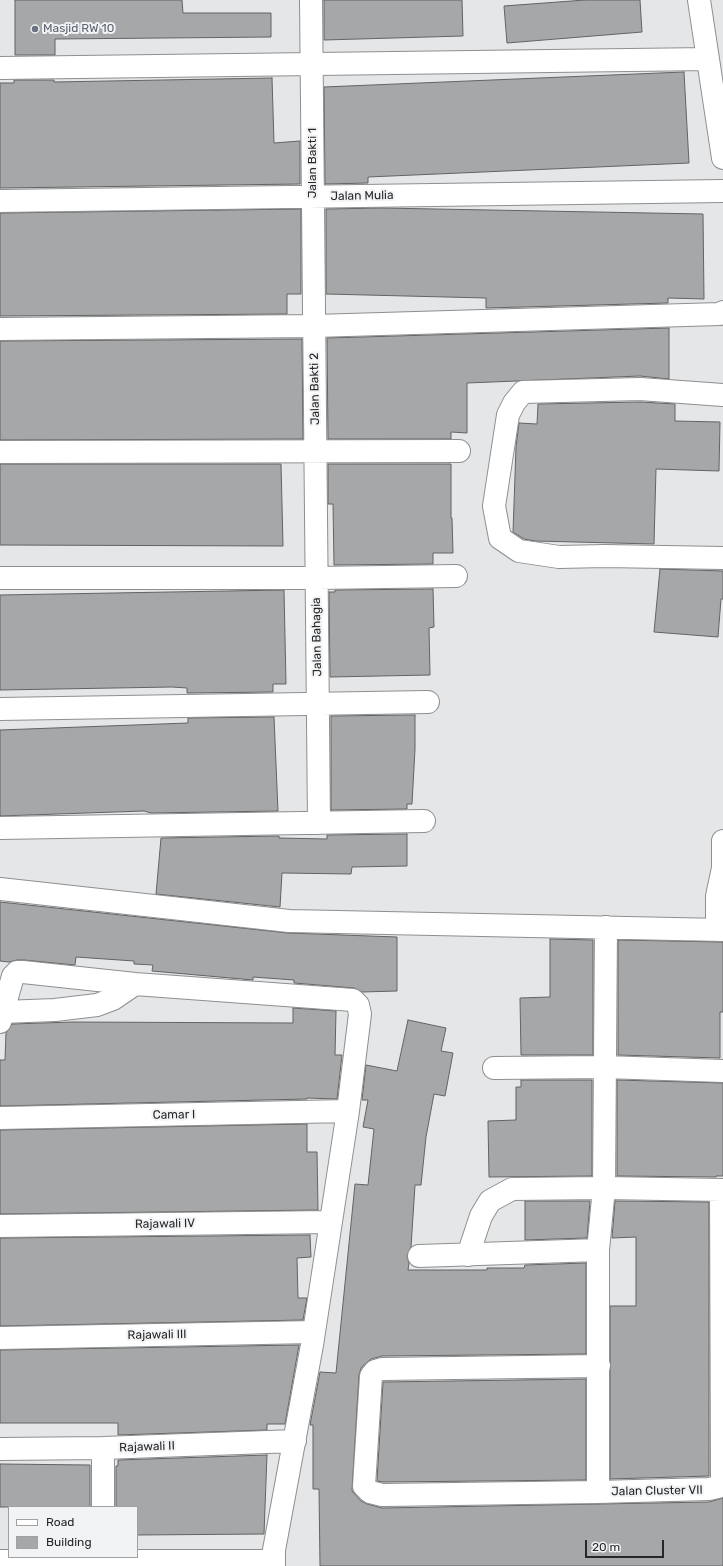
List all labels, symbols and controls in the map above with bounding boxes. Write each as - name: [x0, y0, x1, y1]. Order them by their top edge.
- place label: Masjid RW 10: [43, 22, 114, 36]
- marker: Masjid RW 10: [30, 24, 40, 34]
- street label: Jalan Bakti 1: [306, 128, 320, 198]
- street label: Jalan Mulia: [330, 188, 394, 204]
- street label: Jalan Bakti 2: [307, 353, 323, 425]
- street label: Jalan Bahagia: [309, 597, 325, 677]
- street label: Camar I: [153, 1107, 195, 1123]
- street label: Rajawali IV: [135, 1216, 195, 1232]
- street label: Rajawali III: [127, 1327, 187, 1343]
- street label: Rajawali II: [119, 1439, 175, 1455]
- street label: Jalan Cluster VII: [611, 1483, 703, 1499]
- legend: [8, 1506, 138, 1558]
- text: Road: [46, 1515, 74, 1529]
- scale bar: [587, 1532, 666, 1558]
- text: Building: [46, 1535, 92, 1549]
- text: 20 m: [592, 1540, 620, 1554]

